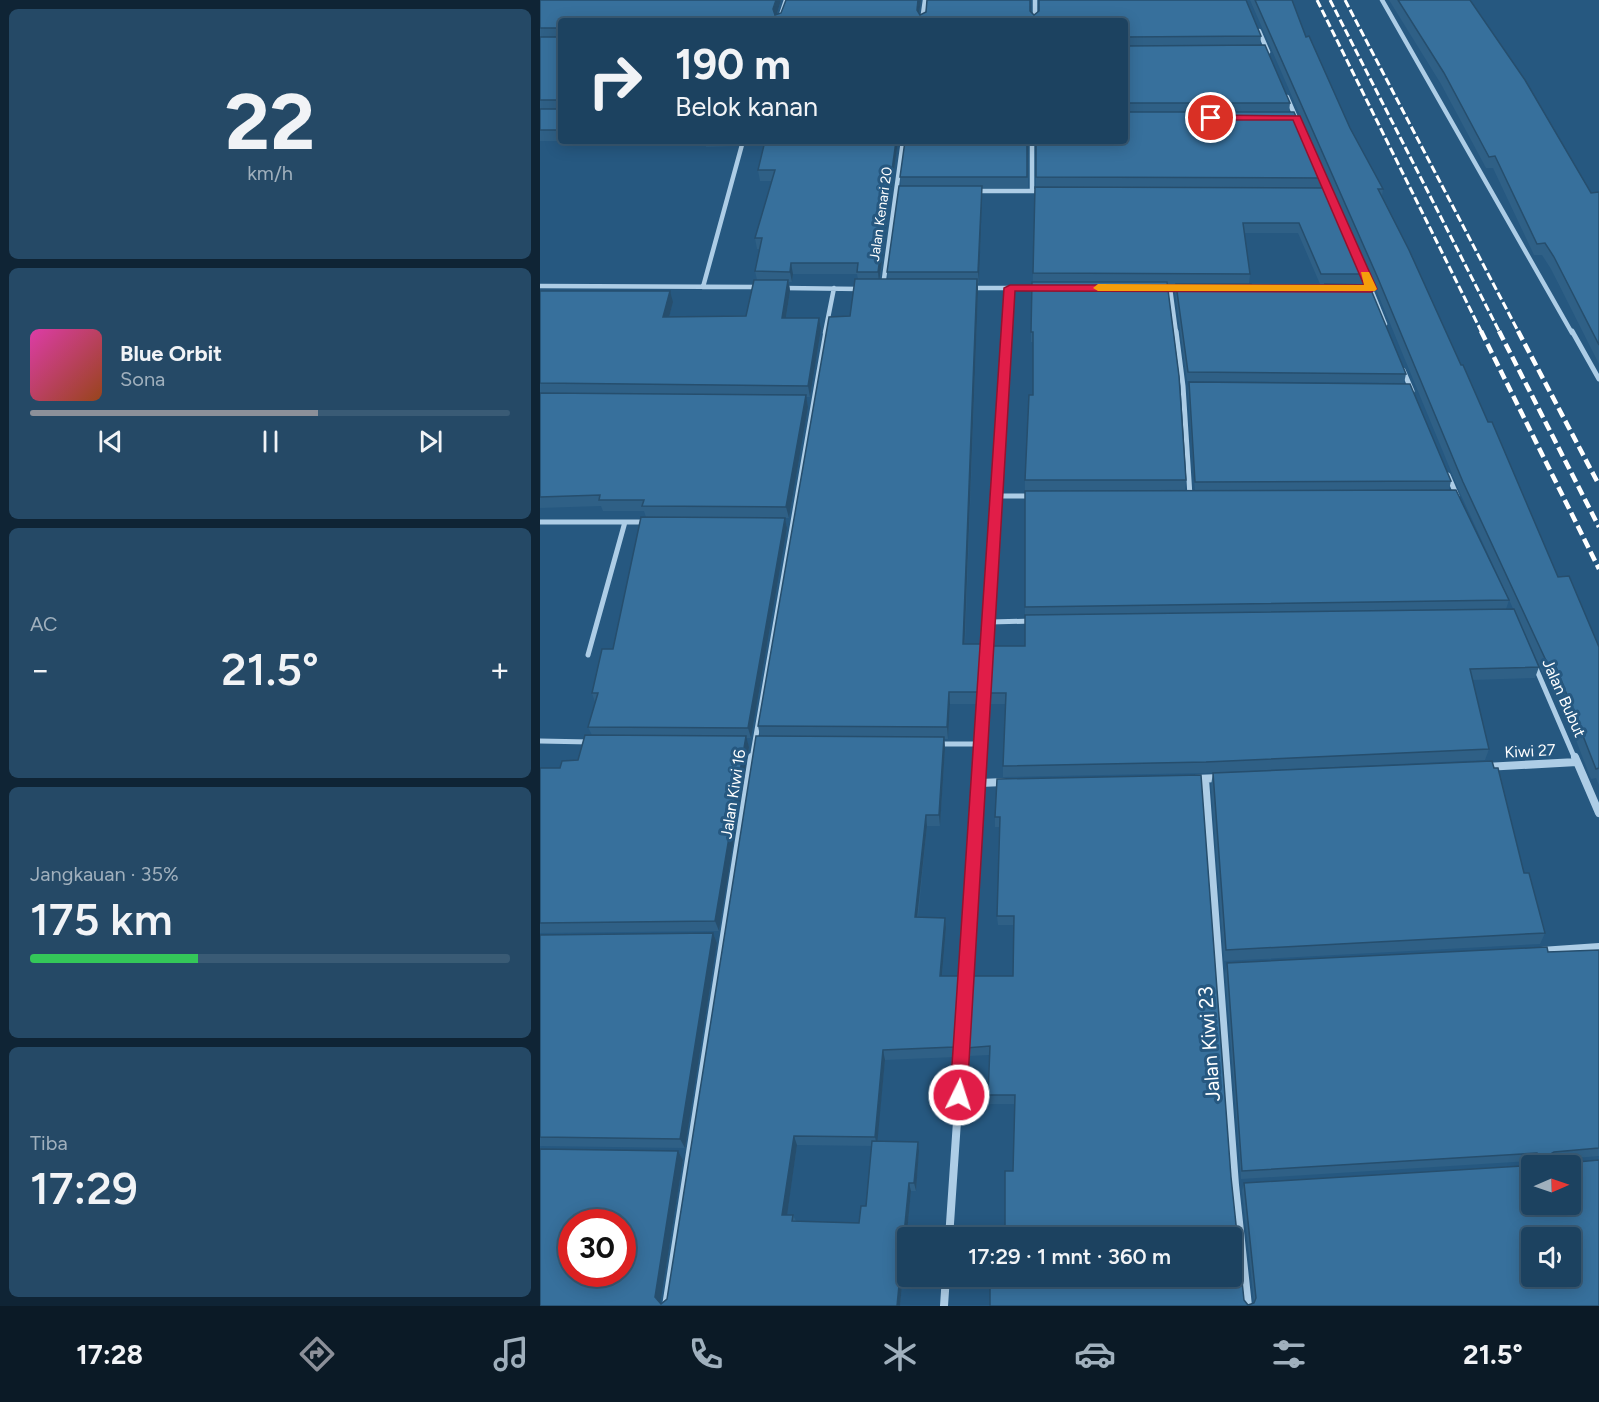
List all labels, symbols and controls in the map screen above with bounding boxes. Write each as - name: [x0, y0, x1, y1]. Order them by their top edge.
- text: 190 m: [675, 39, 791, 90]
- icon: right: [576, 42, 654, 120]
- text: 22: [225, 75, 315, 169]
- text: Belok kanan: [675, 90, 818, 123]
- pin: [1185, 92, 1236, 143]
- icon: arrive: [1194, 101, 1227, 134]
- text: km/h: [247, 161, 293, 185]
- street label: Jalan Kenari 20: [866, 166, 896, 262]
- text: Blue Orbit: [120, 340, 222, 367]
- text: Sona: [120, 367, 165, 391]
- icon: previous: [94, 425, 127, 458]
- icon: pause: [254, 425, 287, 458]
- icon: next: [414, 425, 447, 458]
- text: AC: [30, 612, 58, 636]
- text: 21.5°: [221, 642, 319, 696]
- text: −: [30, 650, 51, 689]
- text: +: [489, 650, 510, 689]
- street label: Jalan Bubut: [1538, 656, 1590, 740]
- street label: Kiwi 27: [1504, 740, 1556, 762]
- street label: Jalan Kiwi 16: [717, 748, 749, 840]
- text: Jangkauan · 35%: [30, 862, 179, 886]
- text: 175 km: [30, 892, 173, 946]
- street label: Jalan Kiwi 23: [1193, 986, 1225, 1102]
- position arrow: [927, 1063, 991, 1127]
- text: Tiba: [30, 1131, 68, 1155]
- north arrow: [1521, 1155, 1581, 1215]
- map controls: [1521, 1155, 1581, 1287]
- text: 17:29: [30, 1161, 138, 1215]
- speed limit sign: 30: [558, 1209, 636, 1287]
- button: sound: [1521, 1227, 1581, 1287]
- text: 17:29 · 1 mnt · 360 m: [968, 1243, 1171, 1270]
- icon: directions: [296, 1333, 338, 1375]
- icon: music: [490, 1333, 532, 1375]
- icon: phone: [685, 1333, 727, 1375]
- icon: climate: [879, 1333, 921, 1375]
- icon: car: [1074, 1333, 1116, 1375]
- icon: filters: [1268, 1333, 1310, 1375]
- text: 17:28: [76, 1338, 143, 1371]
- text: 21.5°: [1463, 1338, 1523, 1371]

